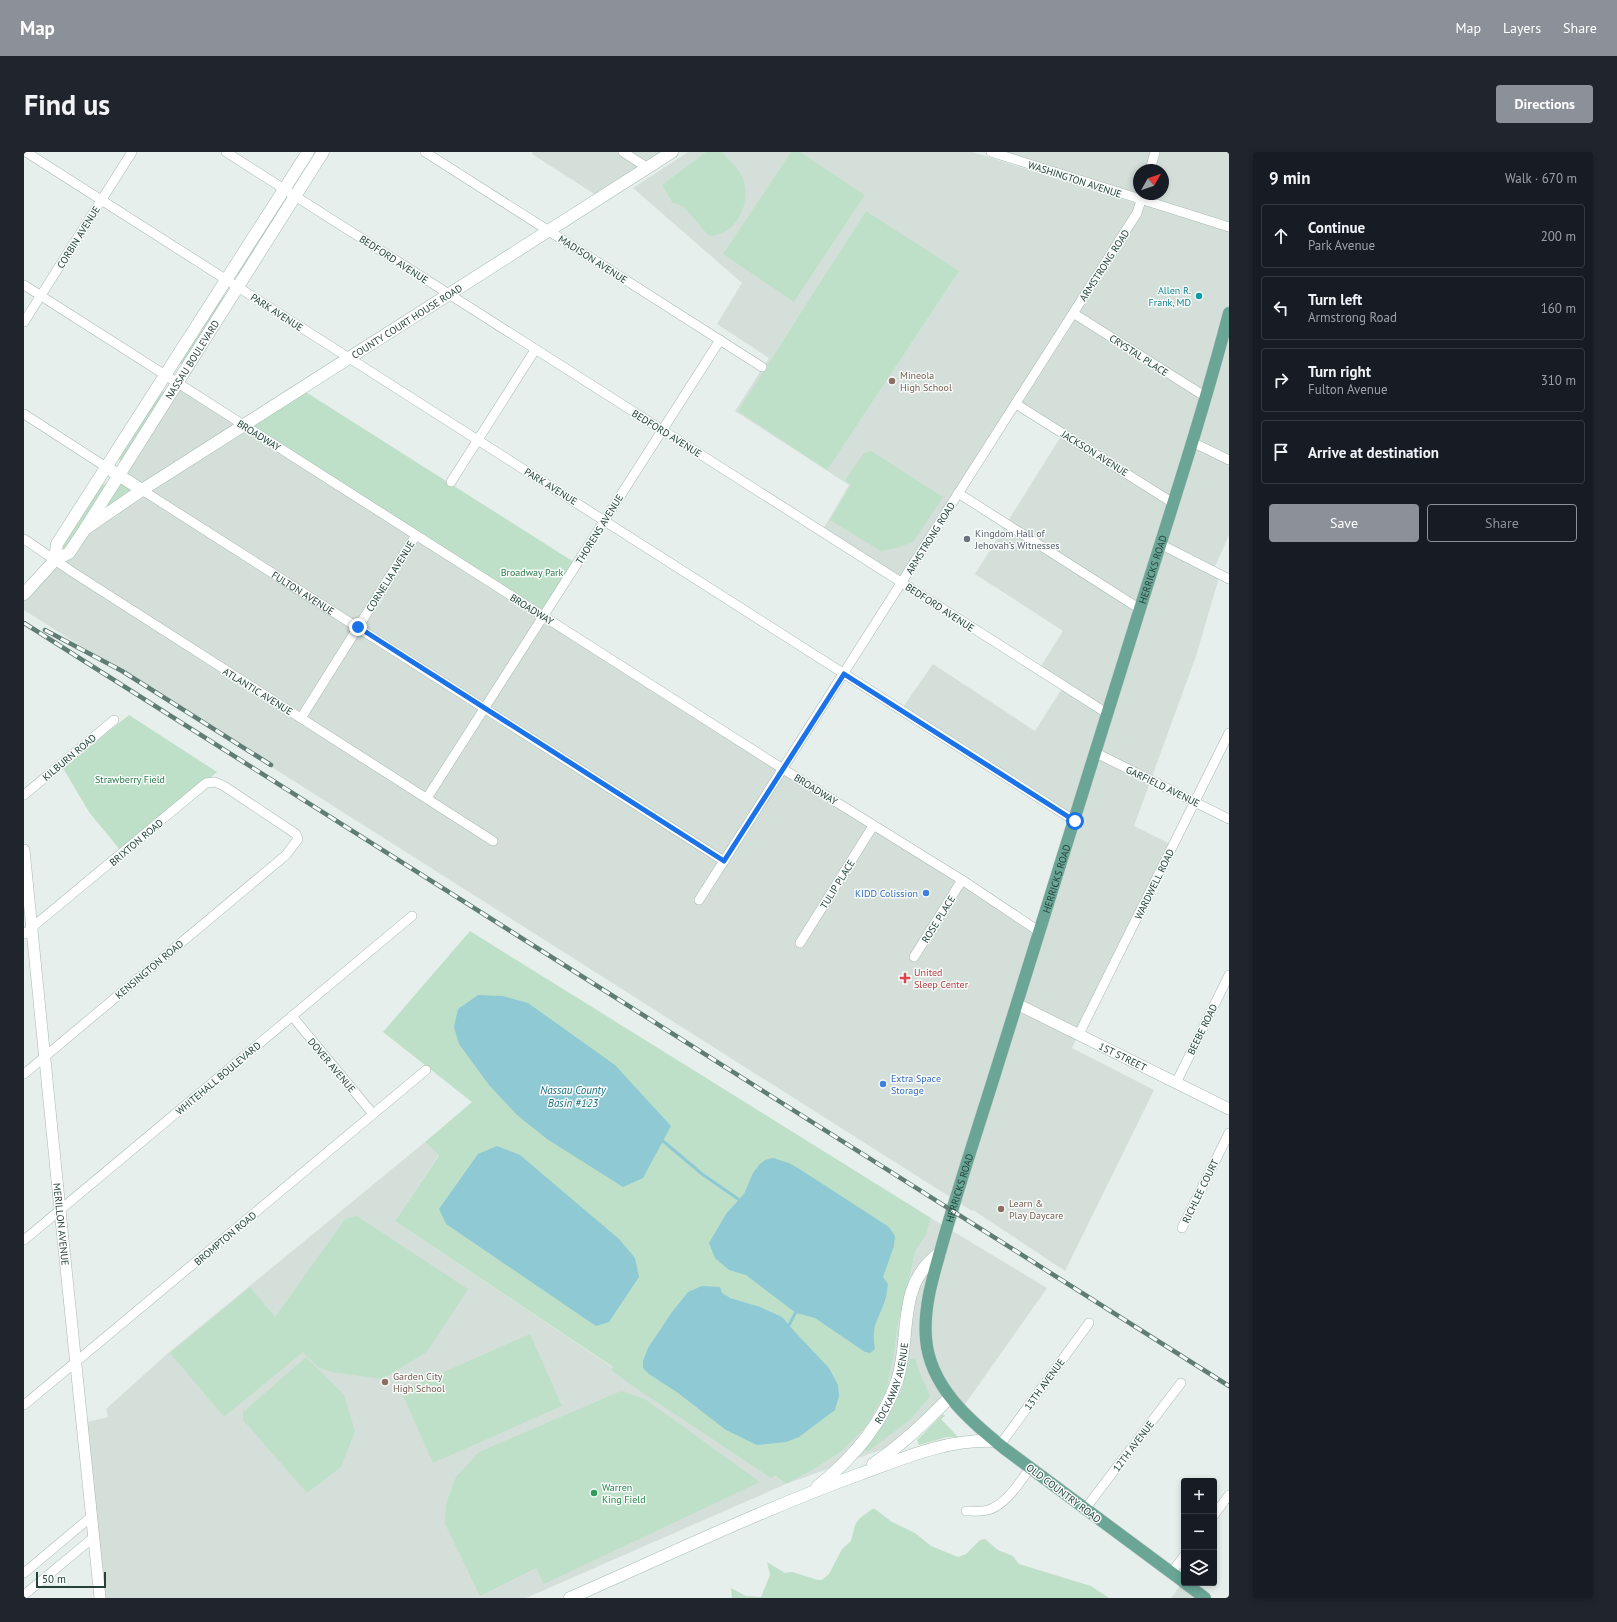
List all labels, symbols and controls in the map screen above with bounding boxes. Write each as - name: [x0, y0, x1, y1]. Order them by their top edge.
- text: Map: [20, 16, 55, 40]
- text: Map: [1455, 19, 1481, 37]
- text: Layers: [1503, 19, 1541, 37]
- text: Share: [1563, 19, 1597, 37]
- button: Directions: [1496, 85, 1593, 123]
- text: Find us: [24, 86, 110, 123]
- street label: WASHINGTON AVENUE: [1026, 158, 1123, 201]
- north arrow: [1133, 164, 1169, 200]
- text: 9 min: [1269, 167, 1310, 189]
- text: Walk · 670 m: [1505, 170, 1577, 187]
- street label: CORBIN AVENUE: [54, 204, 103, 271]
- text: Continue: [1308, 218, 1365, 237]
- icon: ahead: [1270, 225, 1292, 247]
- street label: ARMSTRONG ROAD: [1076, 227, 1132, 304]
- text: 200 m: [1541, 228, 1576, 245]
- street label: BEDFORD AVENUE: [357, 232, 431, 287]
- street label: MADISON AVENUE: [556, 232, 630, 287]
- text: Park Avenue: [1308, 237, 1375, 254]
- street label: COUNTY COURT HOUSE ROAD: [349, 281, 465, 362]
- place label: Allen R. Frank, MD: [1149, 284, 1191, 309]
- text: Turn left: [1308, 290, 1362, 309]
- street label: PARK AVENUE: [248, 291, 305, 334]
- marker: Allen R. Frank, MD: [1194, 291, 1204, 301]
- icon: left: [1270, 297, 1292, 319]
- text: 160 m: [1541, 300, 1576, 317]
- text: Armstrong Road: [1308, 309, 1397, 326]
- street label: NASSAU BOULEVARD: [162, 318, 222, 402]
- street label: CRYSTAL PLACE: [1107, 332, 1171, 379]
- text: Turn right: [1308, 362, 1371, 381]
- place label: Mineola High School: [900, 369, 952, 394]
- icon: right: [1270, 369, 1292, 391]
- text: 310 m: [1541, 372, 1576, 389]
- marker: Mineola High School: [887, 376, 897, 386]
- text: Fulton Avenue: [1308, 381, 1388, 398]
- street label: BEDFORD AVENUE: [630, 407, 704, 460]
- street label: BROADWAY: [235, 417, 283, 454]
- street label: JACKSON AVENUE: [1058, 427, 1131, 479]
- icon: arrive: [1270, 441, 1292, 463]
- text: Arrive at destination: [1308, 443, 1439, 462]
- street label: PARK AVENUE: [522, 465, 580, 508]
- street label: THORENS AVENUE: [573, 492, 626, 567]
- street label: ARMSTRONG ROAD: [903, 500, 958, 577]
- button: Save: [1269, 504, 1419, 542]
- button: Share: [1427, 504, 1577, 542]
- place label: Kingdom Hall of Jehovah’s Witnesses: [974, 527, 1060, 552]
- marker: Kingdom Hall of Jehovah’s Witnesses: [962, 534, 972, 544]
- street label: HERRICKS ROAD: [1136, 534, 1170, 605]
- street label: CORNELIA AVENUE: [363, 538, 417, 614]
- park label: Broadway Park: [501, 566, 564, 579]
- street label: FULTON AVENUE: [269, 568, 337, 618]
- street label: BEDFORD AVENUE: [903, 580, 977, 635]
- street label: BROADWAY: [508, 591, 556, 628]
- route end: [349, 618, 367, 636]
- street label: ATLANTIC AVENUE: [220, 665, 295, 718]
- street label: KILBURN ROAD: [40, 731, 99, 784]
- street label: GARFIELD AVENUE: [1124, 763, 1202, 810]
- street label: BROADWAY: [792, 771, 840, 808]
- park label: Strawberry Field: [95, 773, 165, 786]
- route start: [1066, 812, 1084, 830]
- street label: BRIXTON ROAD: [107, 816, 166, 869]
- street label: HERRICKS ROAD: [1040, 843, 1073, 915]
- street label: WARDWELL ROAD: [1132, 847, 1177, 922]
- street label: TULIP PLACE: [817, 857, 858, 911]
- place label: KIDD Colission: [855, 887, 918, 900]
- marker: KIDD Colission: [921, 888, 931, 898]
- street label: ROSE PLACE: [919, 893, 958, 945]
- street label: KENSINGTON ROAD: [113, 937, 186, 1002]
- place label: United Sleep Center: [914, 966, 969, 991]
- marker: United Sleep Center: [899, 972, 911, 984]
- street label: BEEBE ROAD: [1185, 1002, 1220, 1057]
- street label: DOVER AVENUE: [305, 1035, 358, 1095]
- street label: WHITEHALL BOULEVARD: [173, 1039, 264, 1118]
- street label: 1ST STREET: [1096, 1040, 1149, 1074]
- place label: Extra Space Storage: [891, 1072, 941, 1097]
- marker: Extra Space Storage: [878, 1079, 888, 1089]
- water label: Nassau County Basin #123: [540, 1083, 607, 1110]
- street label: HERRICKS ROAD: [943, 1152, 976, 1224]
- street label: RICHLEE COURT: [1179, 1157, 1222, 1225]
- street label: MERILLON AVENUE: [50, 1182, 72, 1266]
- place label: Learn & Play Daycare: [1009, 1197, 1063, 1222]
- marker: Learn & Play Daycare: [996, 1204, 1006, 1214]
- street label: BROMPTON ROAD: [192, 1209, 259, 1268]
- street label: ROCKAWAY AVENUE: [872, 1342, 911, 1426]
- street label: 13TH AVENUE: [1021, 1356, 1067, 1413]
- place label: Garden City High School: [393, 1370, 445, 1395]
- marker: Garden City High School: [380, 1377, 390, 1387]
- street label: 12TH AVENUE: [1110, 1418, 1157, 1474]
- street label: OLD COUNTRY ROAD: [1024, 1461, 1104, 1526]
- map controls: [1181, 1478, 1217, 1586]
- button: +: [1181, 1478, 1217, 1514]
- place label: Warren King Field: [602, 1481, 646, 1506]
- marker: Warren King Field: [589, 1488, 599, 1498]
- button: −: [1181, 1514, 1217, 1550]
- button: layers: [1181, 1550, 1217, 1586]
- scale bar: [36, 1570, 106, 1589]
- text: 50 m: [42, 1572, 66, 1586]

